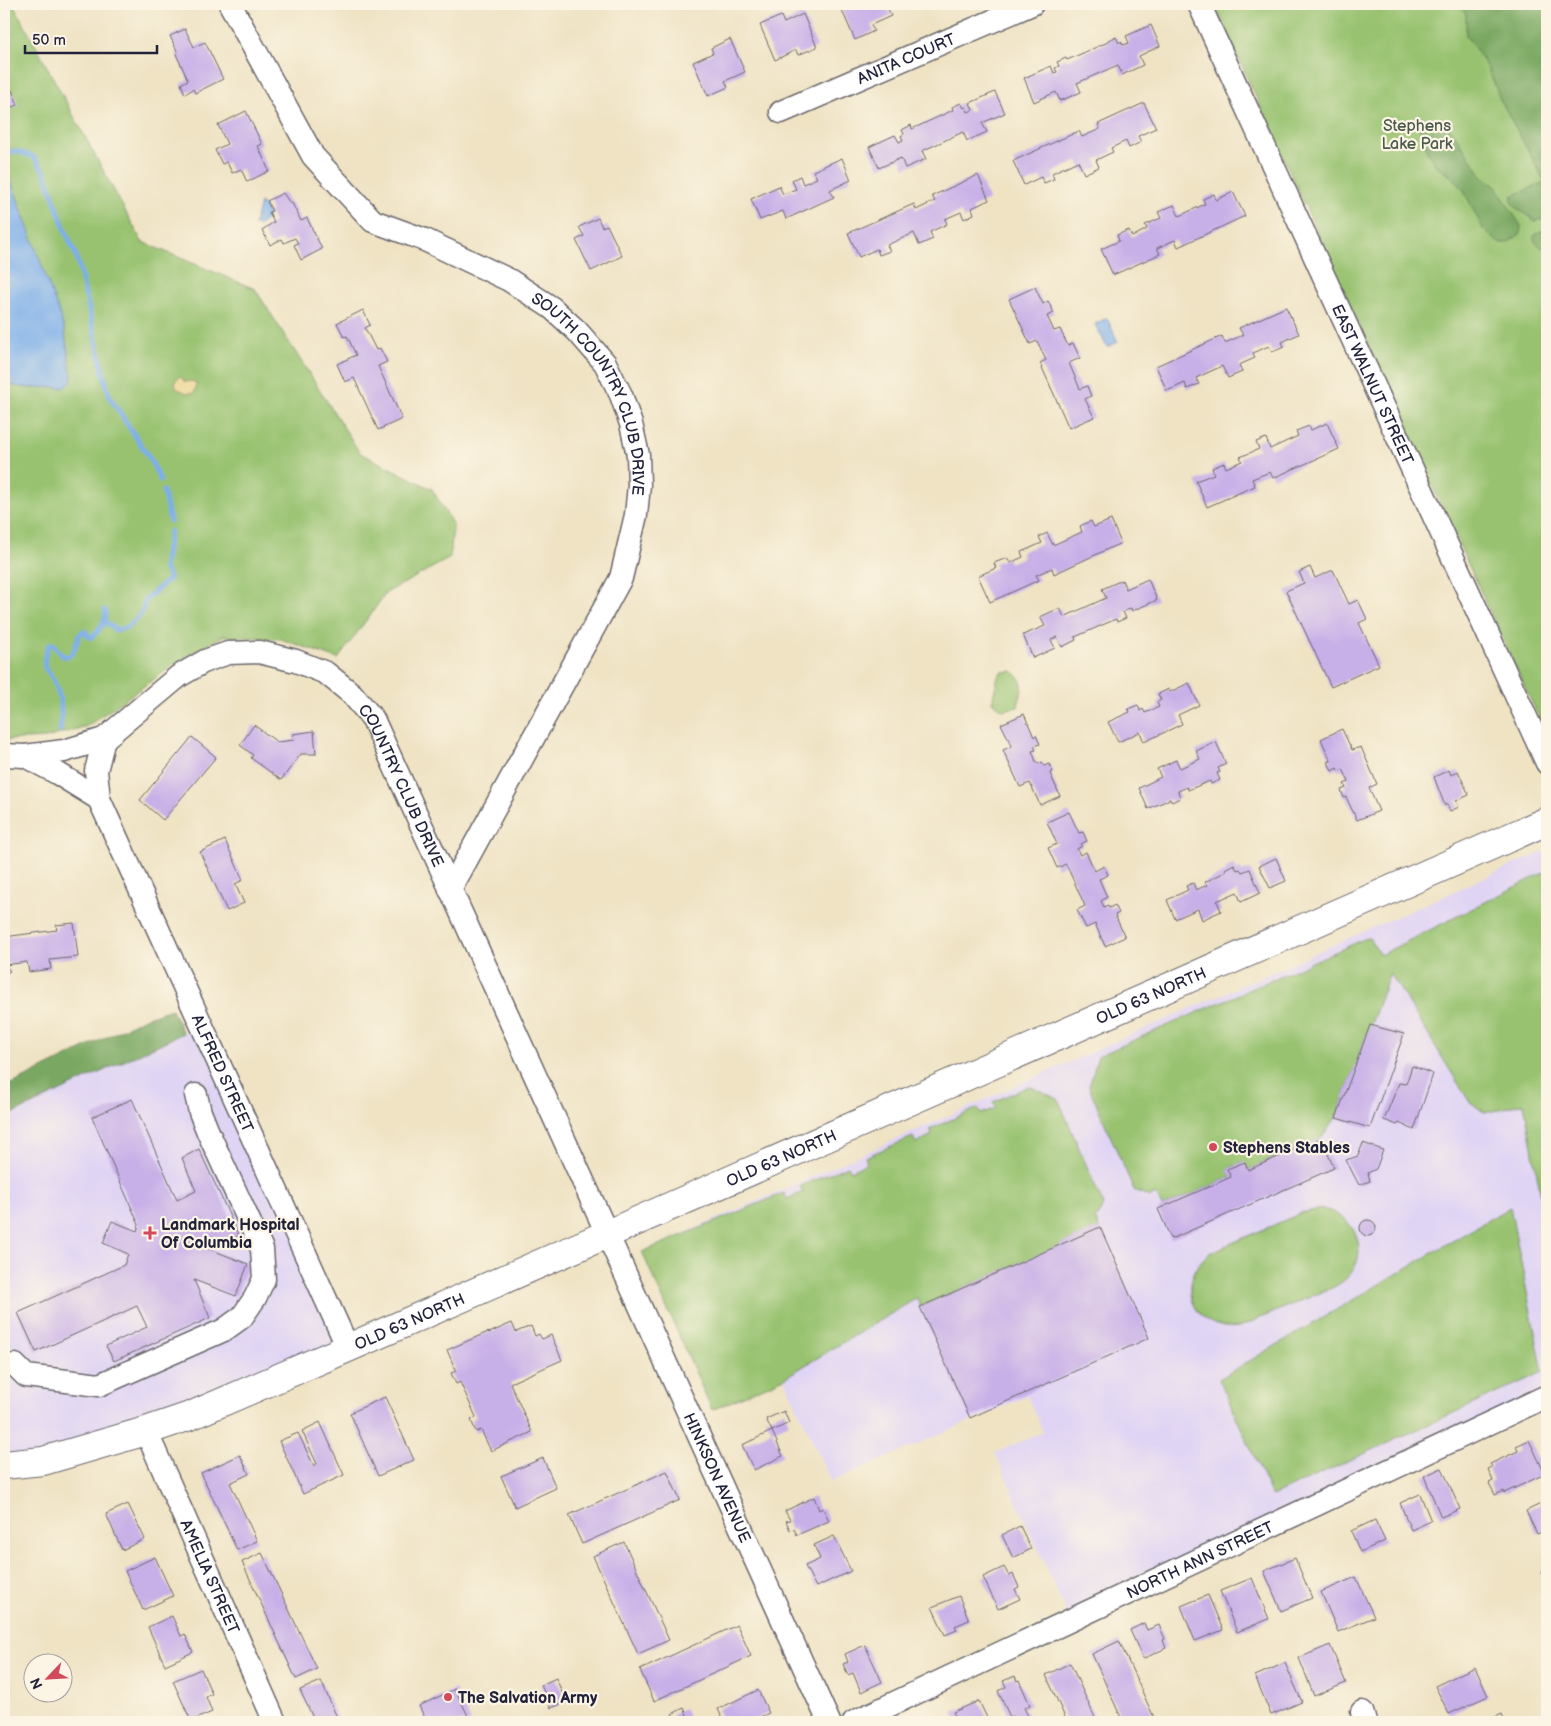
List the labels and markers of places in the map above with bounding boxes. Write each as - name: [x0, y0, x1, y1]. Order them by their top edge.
- place label: Stephens Stables: [1223, 1139, 1350, 1158]
- marker: Stephens Stables: [1207, 1141, 1219, 1153]
- place label: Landmark Hospital Of Columbia: [161, 1216, 300, 1253]
- marker: Landmark Hospital Of Columbia: [143, 1226, 157, 1240]
- place label: The Salvation Army: [458, 1689, 598, 1708]
- marker: The Salvation Army: [442, 1691, 454, 1703]

